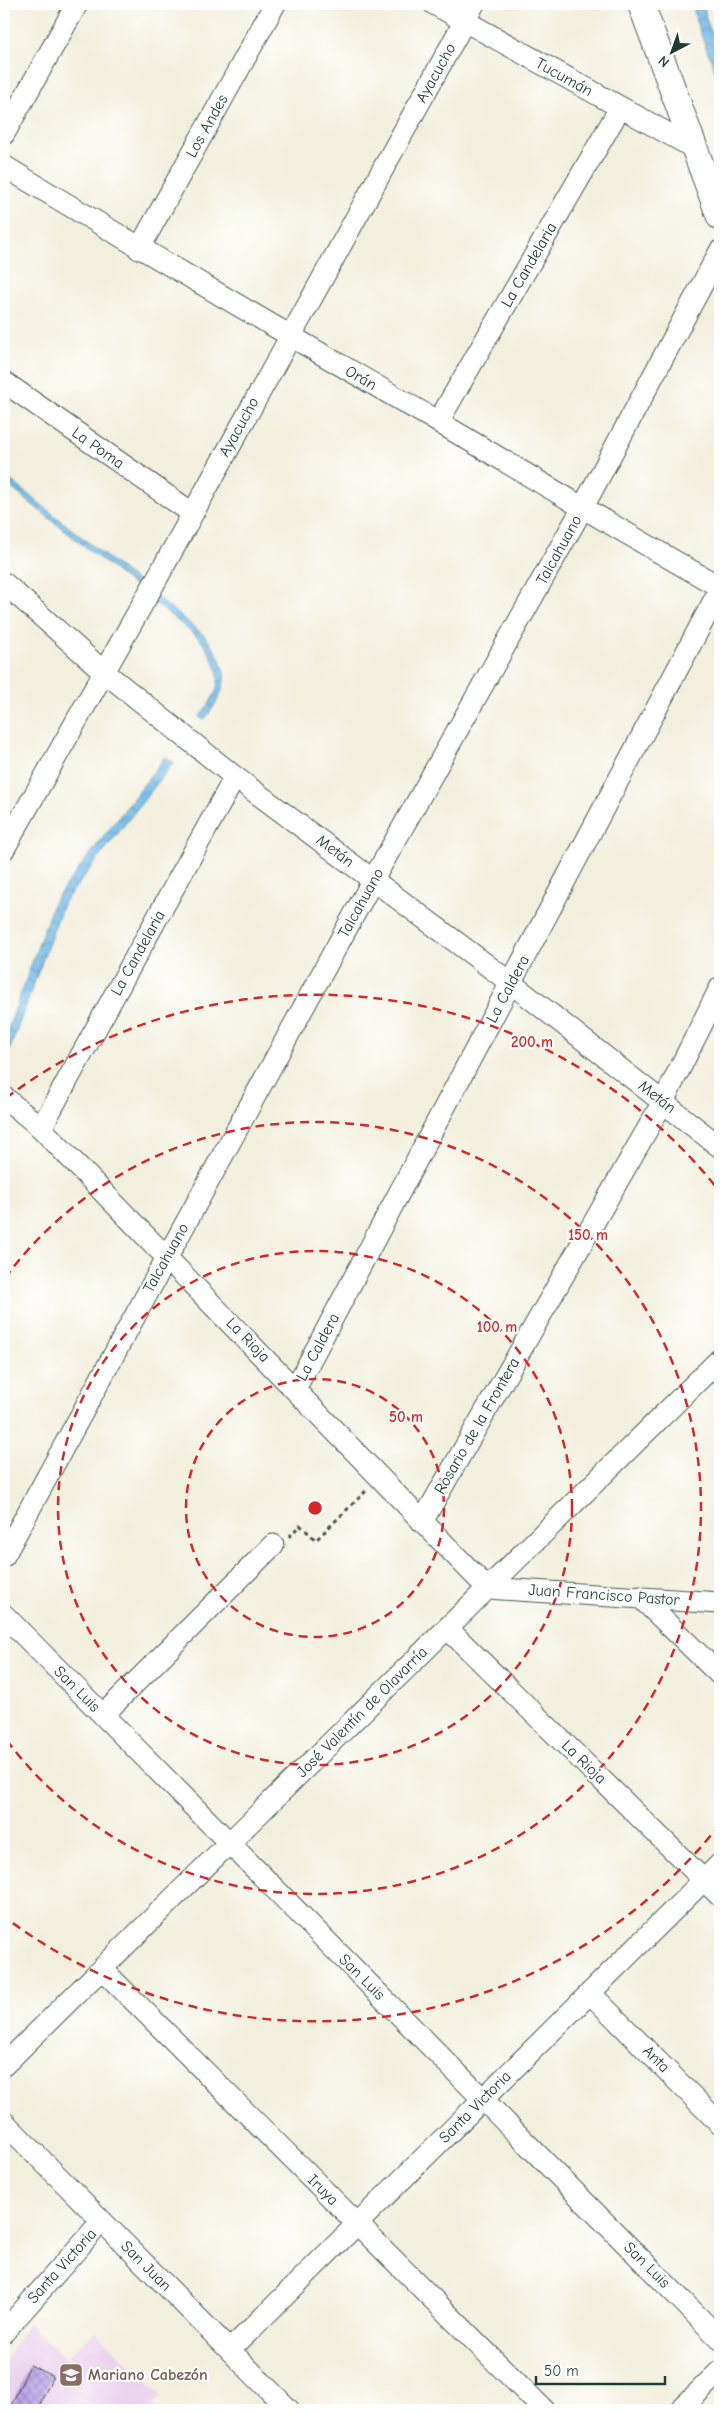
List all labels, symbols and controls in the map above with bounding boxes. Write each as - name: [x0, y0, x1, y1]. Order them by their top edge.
- north arrow: [646, 28, 696, 78]
- street label: Ayacucho: [412, 40, 460, 106]
- text: N: [655, 52, 673, 71]
- street label: Tucumán: [532, 54, 596, 100]
- street label: Los Andes: [182, 91, 232, 161]
- street label: La Candelaria: [498, 219, 560, 311]
- street label: Orán: [342, 362, 380, 394]
- street label: Ayacucho: [215, 394, 263, 460]
- street label: La Poma: [68, 424, 128, 472]
- street label: Talcahuano: [532, 512, 586, 588]
- street label: Metán: [313, 831, 357, 871]
- street label: Talcahuano: [334, 865, 388, 941]
- street label: La Candelaria: [107, 907, 169, 999]
- street label: La Caldera: [483, 952, 533, 1026]
- text: 200 m: [511, 1033, 553, 1051]
- street label: Metán: [635, 1077, 679, 1117]
- street label: Talcahuano: [139, 1220, 193, 1296]
- text: 150 m: [568, 1226, 608, 1244]
- street label: La Caldera: [293, 1310, 343, 1384]
- street label: La Rioja: [222, 1314, 274, 1366]
- text: 100 m: [477, 1318, 517, 1336]
- street label: Rosario de la Frontera: [431, 1355, 523, 1497]
- text: 50 m: [389, 1408, 423, 1426]
- centre of rings: [306, 1499, 324, 1517]
- street label: Juan Francisco Pastor: [528, 1581, 681, 1609]
- street label: José Valentín de Olavarría: [293, 1643, 431, 1781]
- street label: San Luis: [50, 1662, 104, 1716]
- street label: La Rioja: [558, 1736, 610, 1788]
- street label: San Luis: [335, 1950, 389, 2004]
- street label: Anta: [639, 2042, 673, 2076]
- street label: Santa Victoria: [435, 2067, 515, 2147]
- street label: Iruya: [304, 2171, 342, 2209]
- street label: Santa Victoria: [24, 2225, 100, 2307]
- street label: San Juan: [117, 2237, 175, 2295]
- street label: San Luis: [620, 2238, 674, 2292]
- scale bar: [536, 2354, 665, 2386]
- school or university icon: Mariano Cabezón: [58, 2362, 84, 2388]
- text: 50 m: [544, 2362, 579, 2380]
- place label: Mariano Cabezón: [88, 2366, 208, 2384]

